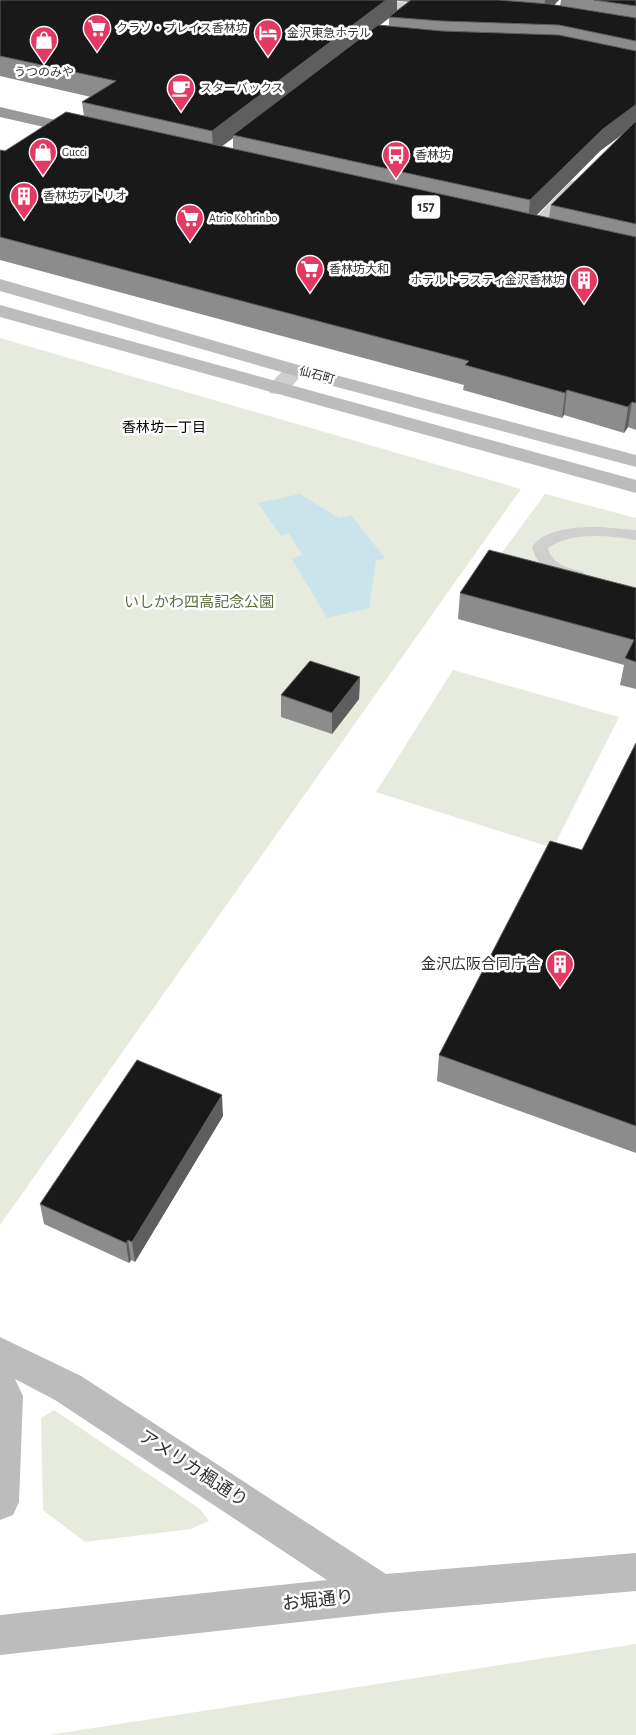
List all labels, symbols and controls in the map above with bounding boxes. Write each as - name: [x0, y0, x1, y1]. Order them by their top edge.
- supermarket icon: クラソ・プレイス香林坊: [82, 13, 112, 52]
- hotel icon: 金沢東急ホテル: [253, 18, 283, 57]
- place label: クラソ・プレイス香林坊: [116, 22, 248, 34]
- shop icon: うつのみや: [29, 25, 59, 64]
- place label: 金沢東急ホテル: [287, 26, 371, 39]
- place label: うつのみや: [14, 66, 74, 78]
- cafe icon: スターバックス: [166, 73, 196, 112]
- place label: スターバックス: [200, 82, 284, 94]
- shop icon: Gucci: [28, 137, 58, 176]
- bus stop icon: 香林坊: [381, 140, 411, 179]
- place label: Gucci: [62, 146, 87, 158]
- place label: 香林坊: [415, 149, 451, 161]
- building icon: 香林坊アトリオ: [9, 181, 39, 220]
- place label: 香林坊アトリオ: [43, 190, 127, 202]
- road number: 157: [412, 196, 440, 218]
- supermarket icon: Atrio Kohrinbo: [175, 203, 205, 242]
- place label: Atrio Kohrinbo: [209, 212, 278, 224]
- supermarket icon: 香林坊大和: [295, 254, 325, 293]
- place label: 香林坊大和: [329, 262, 389, 275]
- building icon: ホテルトラスティ金沢香林坊: [569, 265, 599, 304]
- place label: ホテルトラスティ金沢香林坊: [410, 273, 565, 286]
- street label: 仙石町: [298, 364, 336, 385]
- district label: 香林坊一丁目: [122, 420, 206, 435]
- park label: いしかわ四高記念公園: [124, 594, 274, 610]
- building icon: 金沢広阪合同庁舎: [545, 949, 575, 988]
- place label: 金沢広阪合同庁舎: [421, 956, 541, 972]
- street label: アメリカ楓通り: [136, 1427, 251, 1511]
- street label: お堀通り: [281, 1587, 355, 1614]

